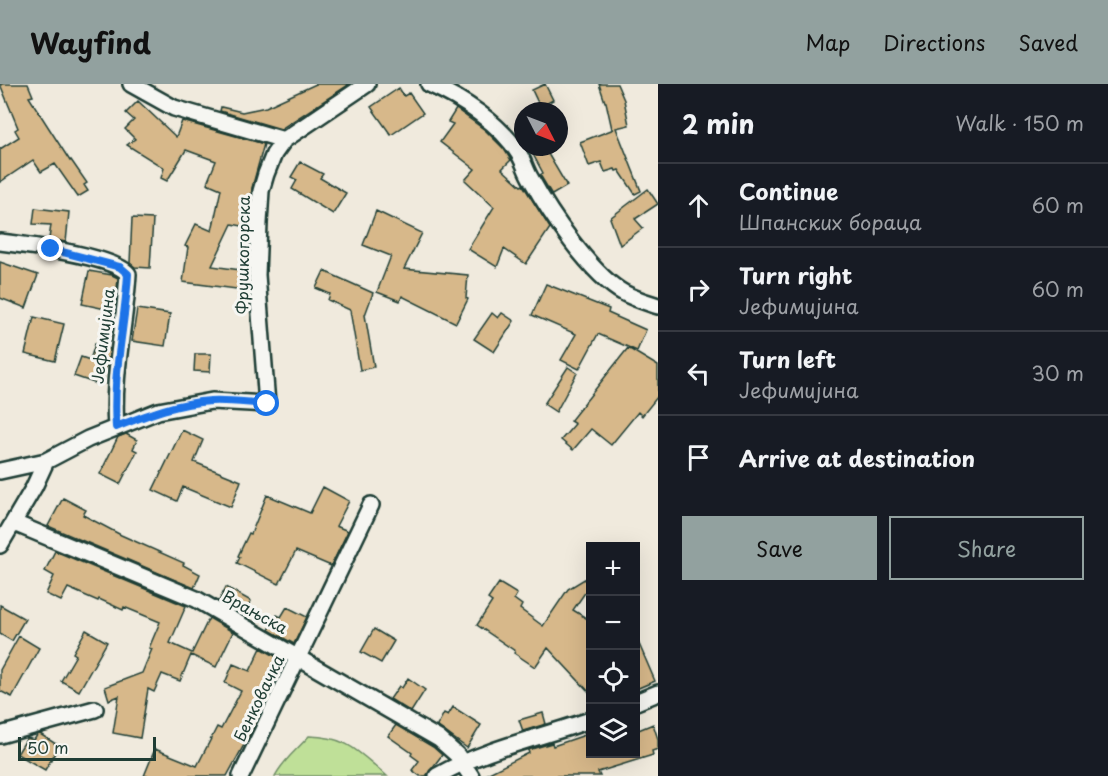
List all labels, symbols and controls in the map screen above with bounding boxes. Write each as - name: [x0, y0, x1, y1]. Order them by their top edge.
- text: Wayfind: [30, 21, 151, 64]
- text: Map: [805, 26, 850, 58]
- text: Directions: [883, 26, 985, 58]
- text: Saved: [1018, 26, 1078, 58]
- north arrow: [514, 102, 568, 156]
- text: 2 min: [682, 104, 755, 143]
- text: Walk · 150 m: [955, 108, 1084, 138]
- text: Continue: [739, 174, 838, 207]
- icon: ahead: [682, 189, 715, 222]
- text: 60 m: [1032, 190, 1084, 220]
- street label: Фрушкогорска: [229, 196, 255, 314]
- text: Шпанских бораца: [739, 207, 922, 237]
- route end: [37, 235, 63, 261]
- text: Turn right: [739, 258, 852, 291]
- icon: right: [682, 273, 715, 306]
- text: 60 m: [1032, 274, 1084, 304]
- street label: Јефимијина: [84, 287, 120, 385]
- text: Јефимијина: [739, 291, 859, 321]
- text: Turn left: [739, 342, 836, 375]
- icon: left: [682, 357, 715, 390]
- text: 30 m: [1031, 358, 1084, 388]
- text: Јефимијина: [739, 375, 859, 405]
- route start: [253, 390, 279, 416]
- icon: arrive: [682, 441, 715, 474]
- text: Arrive at destination: [739, 441, 975, 474]
- button: Save: [682, 516, 877, 580]
- button: Share: [889, 516, 1084, 580]
- map controls: [586, 542, 640, 758]
- button: +: [586, 542, 640, 596]
- street label: Врањска: [218, 583, 293, 639]
- button: −: [586, 596, 640, 650]
- street label: Бенковачка: [227, 650, 290, 745]
- button: locate: [586, 650, 640, 704]
- button: layers: [586, 704, 640, 758]
- scale bar: [18, 734, 156, 762]
- text: 50 m: [27, 735, 68, 759]

